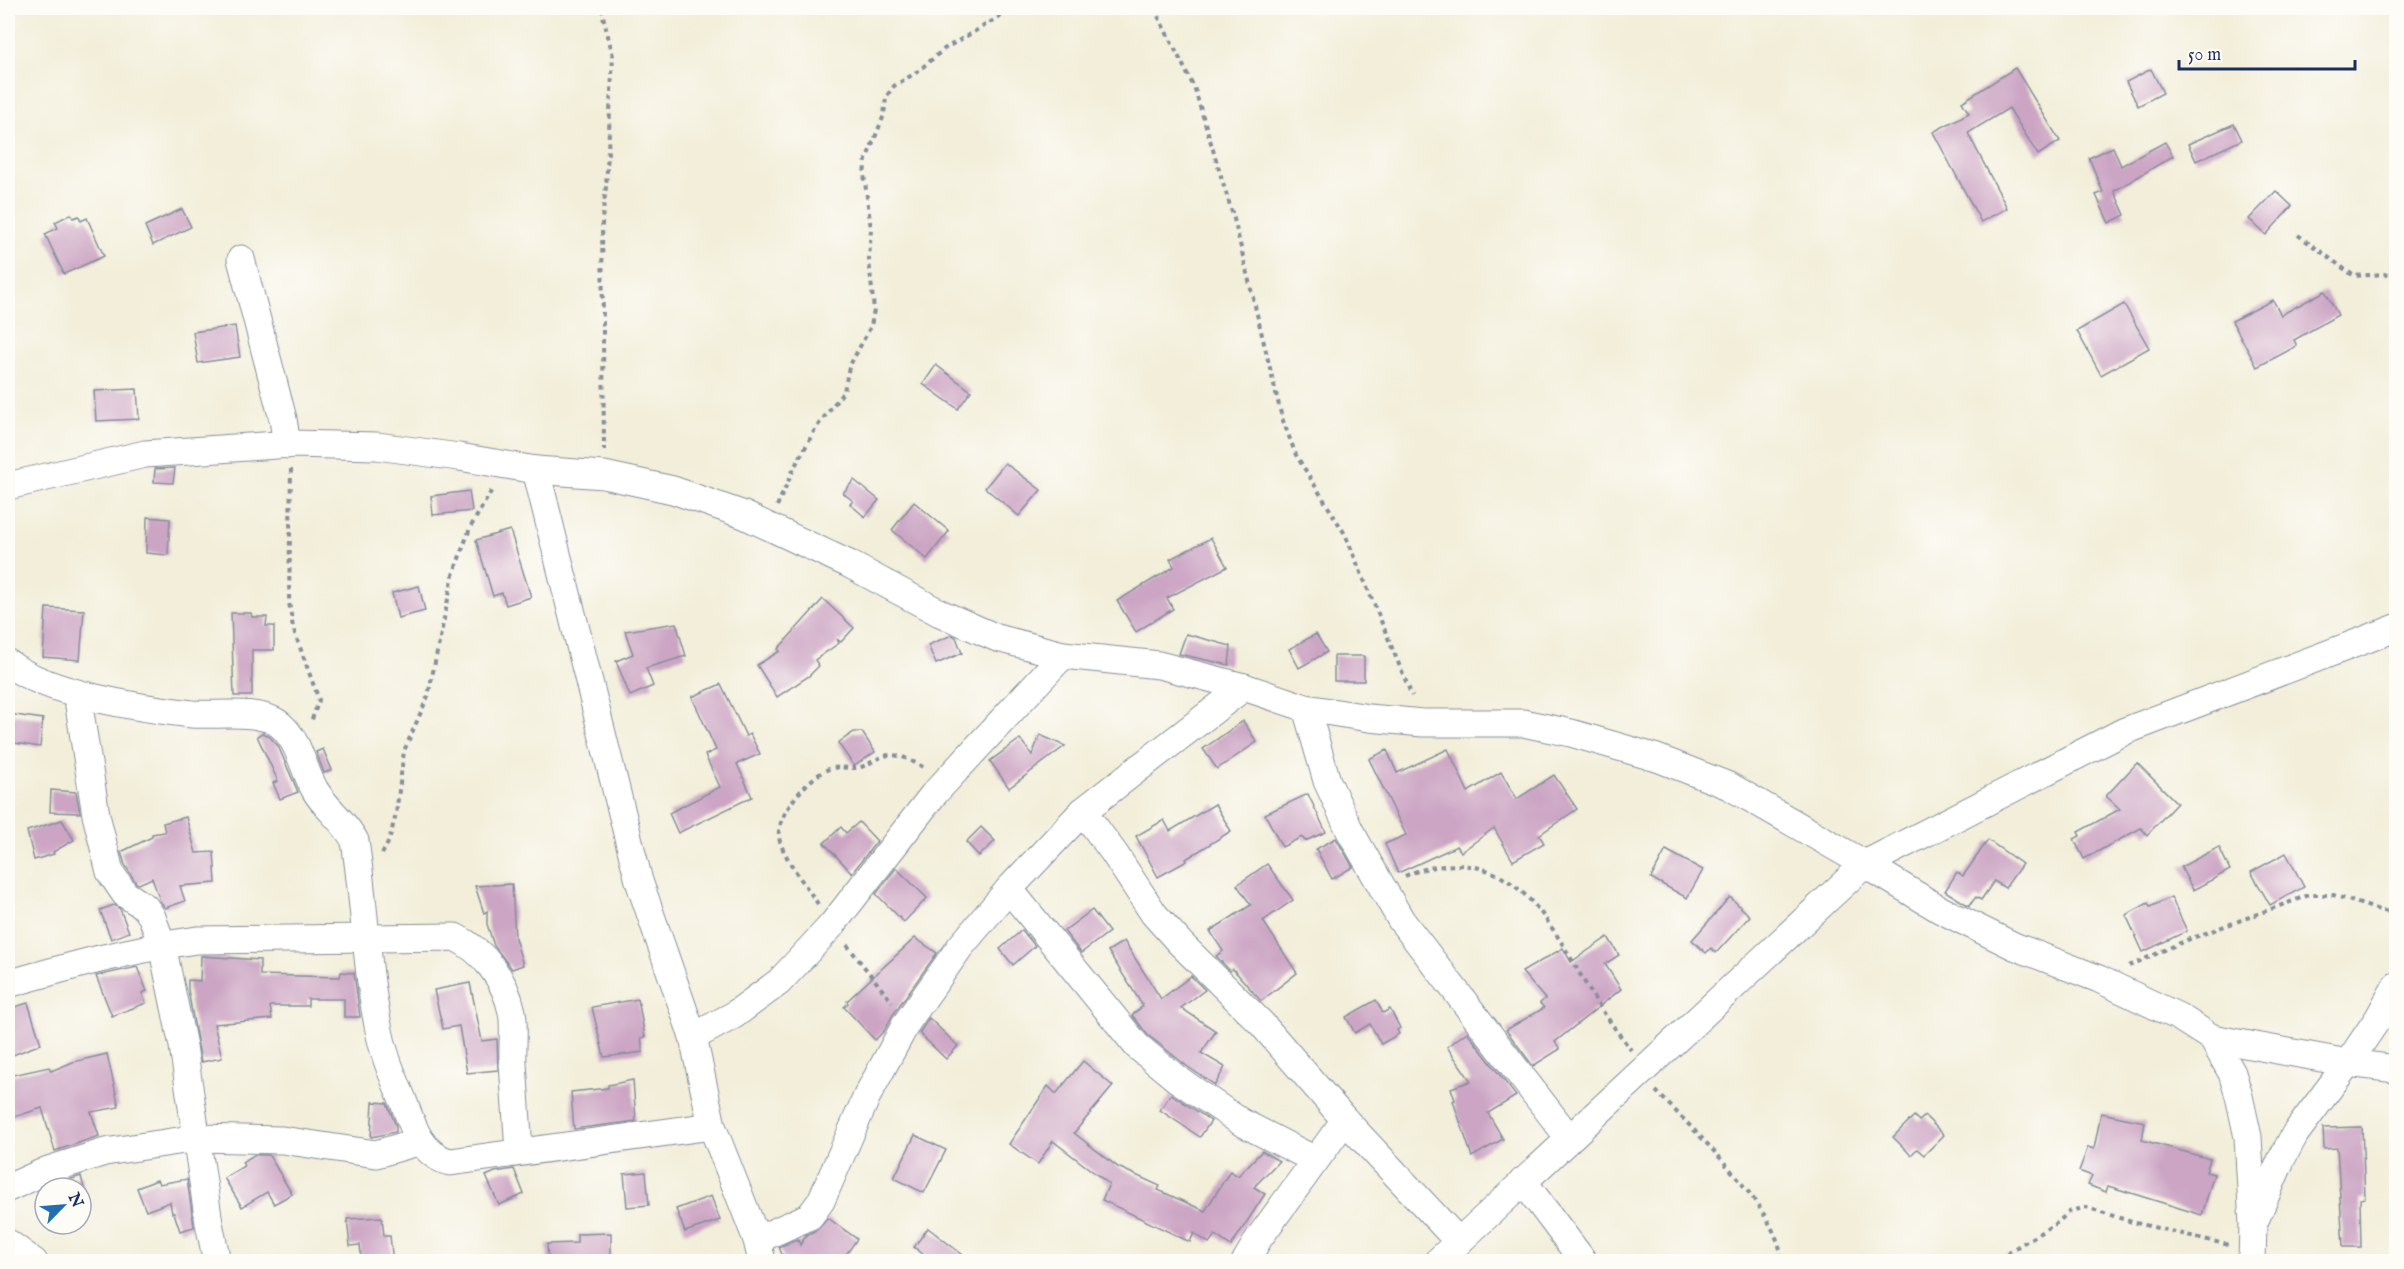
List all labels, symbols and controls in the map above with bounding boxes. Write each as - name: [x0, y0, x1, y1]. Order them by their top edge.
- scale bar: [2179, 33, 2354, 71]
- text: 50 m: [2188, 44, 2221, 67]
- north arrow: [33, 1176, 93, 1236]
- text: N: [62, 1189, 87, 1211]

